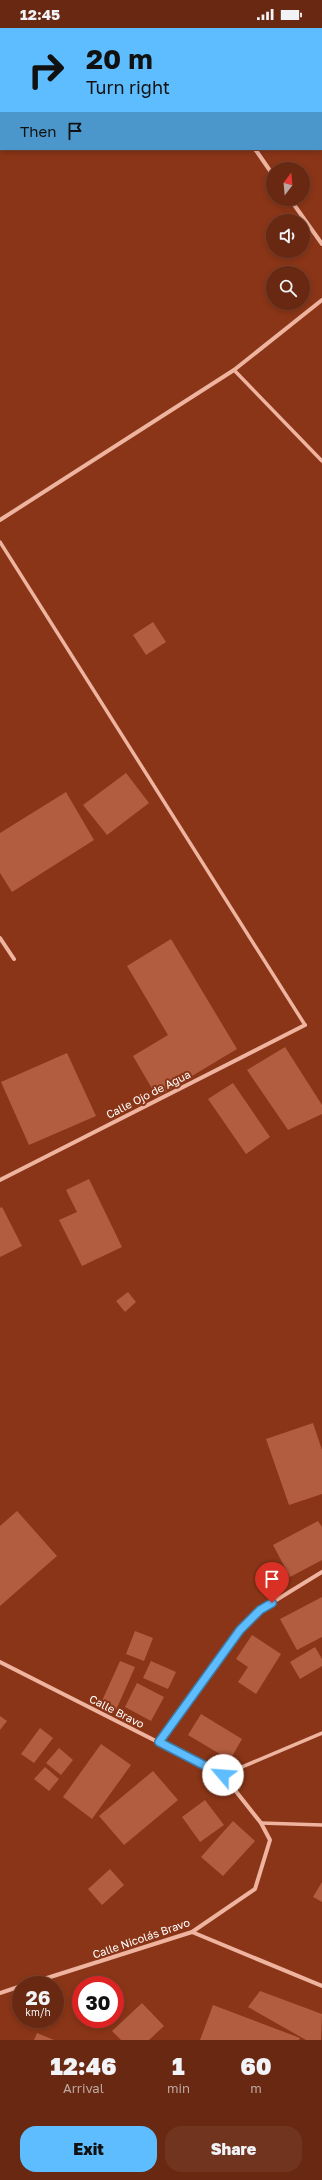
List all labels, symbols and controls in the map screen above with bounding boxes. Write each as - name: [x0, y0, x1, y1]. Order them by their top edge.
- text: 12:45: [20, 5, 60, 23]
- text: 20 m: [86, 42, 153, 75]
- icon: right: [20, 44, 72, 96]
- text: Turn right: [86, 76, 170, 98]
- icon: arrive: [64, 120, 86, 142]
- text: Then: [20, 122, 56, 140]
- north arrow: [266, 162, 310, 206]
- map controls: [266, 162, 310, 310]
- button: sound: [266, 214, 310, 258]
- button: search: [266, 266, 310, 310]
- street label: Calle Ojo de Agua: [104, 1067, 192, 1121]
- pin: [255, 1562, 289, 1603]
- icon: arrive: [261, 1568, 283, 1590]
- street label: Calle Bravo: [87, 1692, 147, 1731]
- position arrow: [202, 1754, 244, 1796]
- street label: Calle Nicolás Bravo: [91, 1915, 192, 1961]
- speed limit sign: 30: [72, 1976, 124, 2028]
- text: 26: [26, 1985, 50, 2009]
- text: km/h: [25, 2006, 51, 2018]
- text: 12:46: [50, 2051, 117, 2080]
- text: 1: [172, 2051, 185, 2080]
- text: 60: [240, 2051, 272, 2080]
- text: Arrival: [63, 2080, 104, 2096]
- text: min: [167, 2080, 190, 2096]
- text: m: [250, 2080, 262, 2096]
- button: Exit: [20, 2126, 157, 2172]
- button: Share: [165, 2126, 302, 2172]

